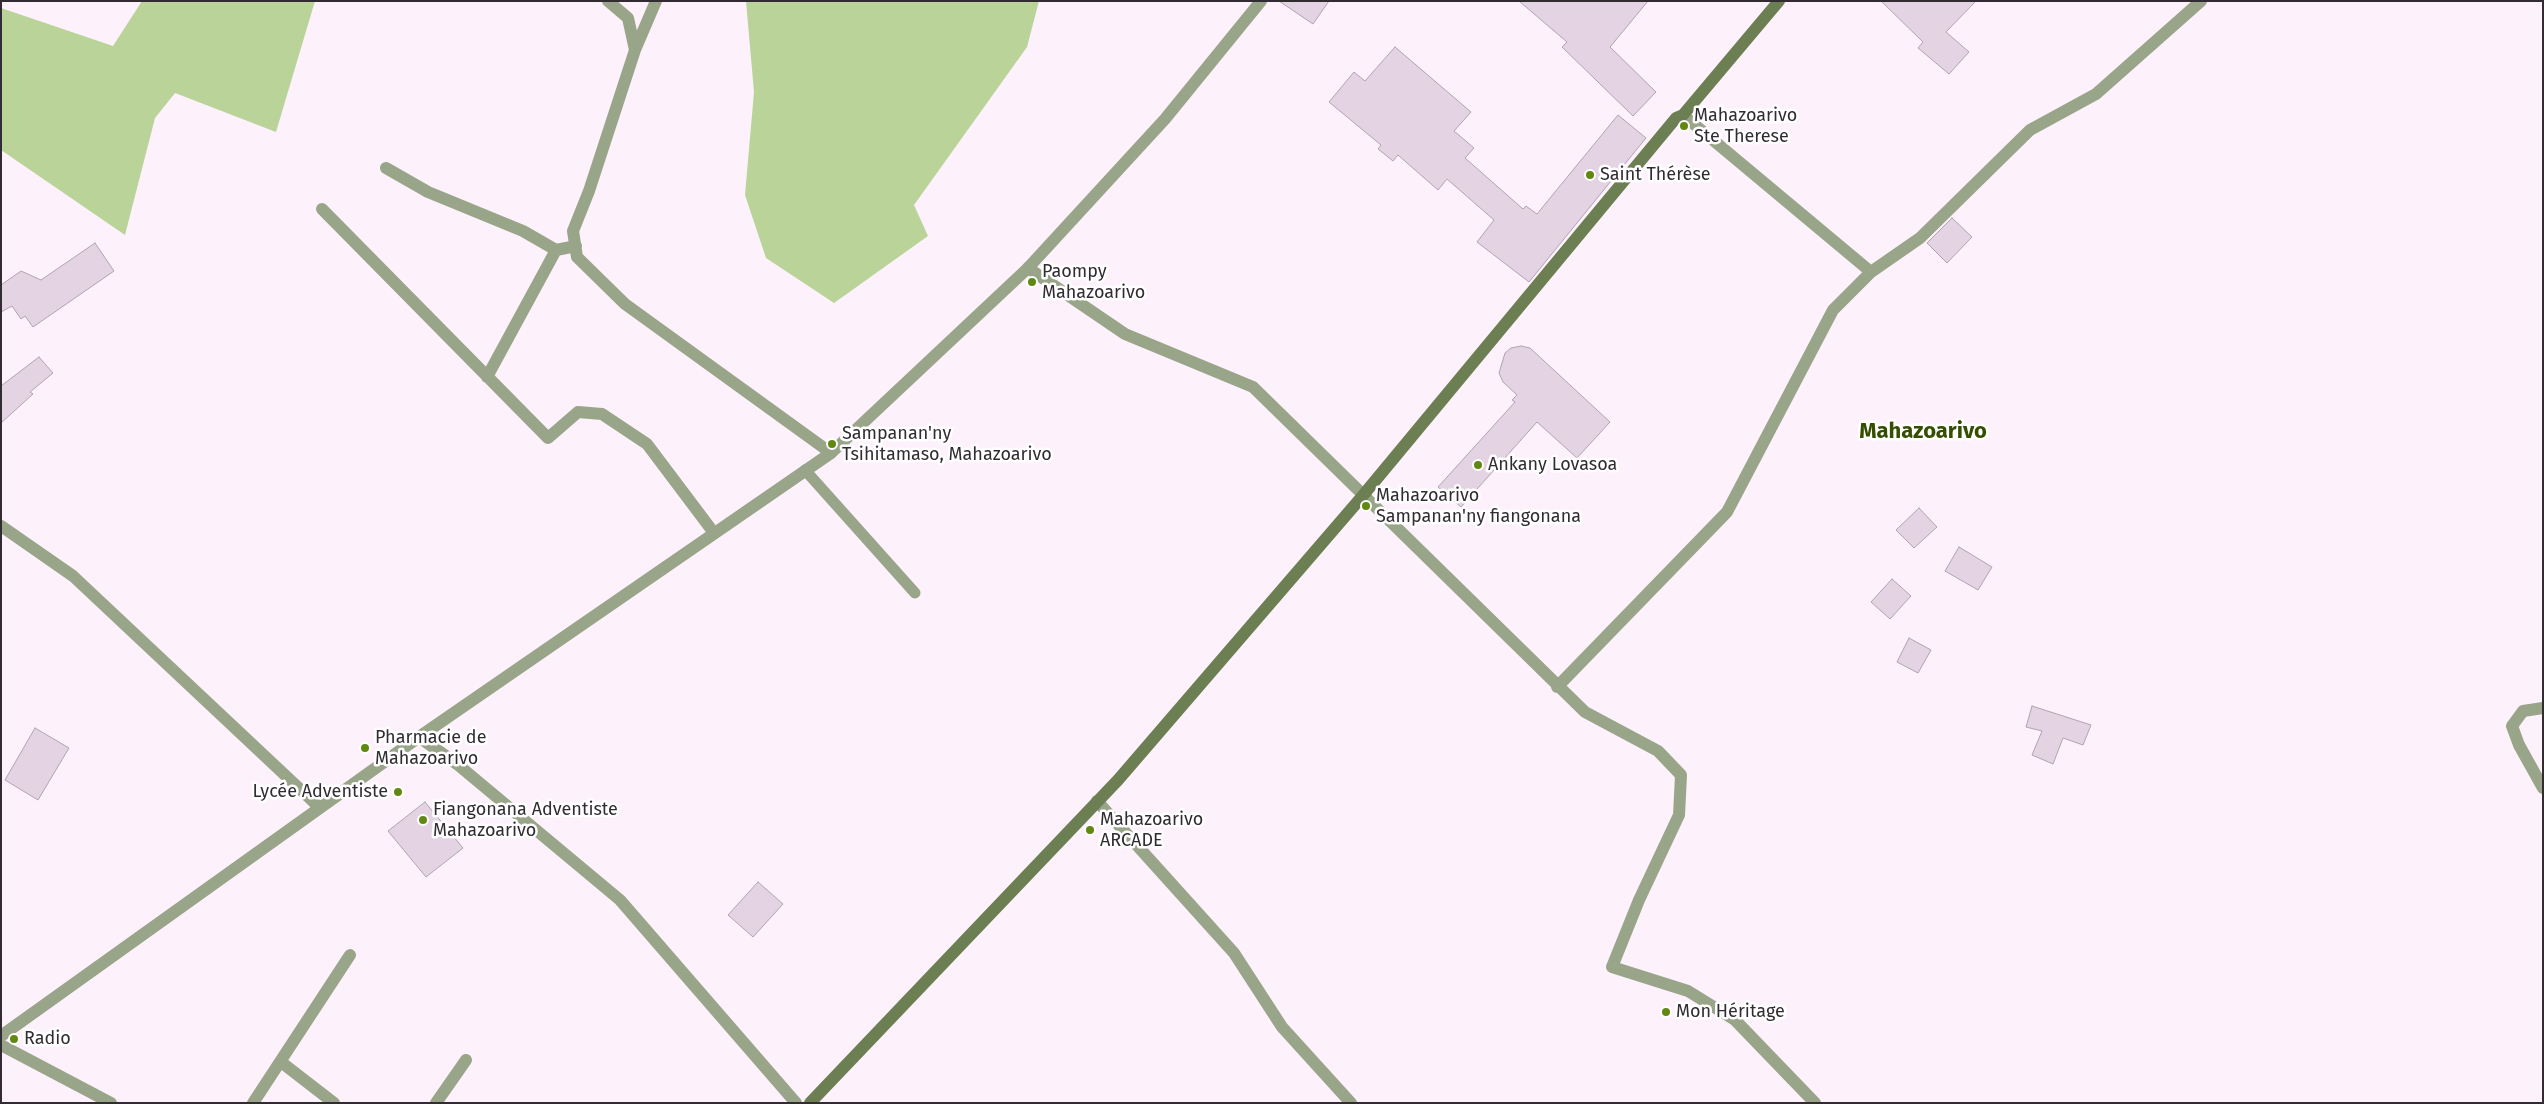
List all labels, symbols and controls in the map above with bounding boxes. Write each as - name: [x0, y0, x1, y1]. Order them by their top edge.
- place label: Mahazoarivo Ste Therese: [1694, 105, 1797, 148]
- marker: Mahazoarivo Ste Therese: [1678, 120, 1690, 132]
- place label: Saint Thérèse: [1600, 164, 1711, 186]
- marker: Saint Thérèse: [1584, 169, 1596, 181]
- place label: Paompy Mahazoarivo: [1042, 261, 1145, 304]
- marker: Paompy Mahazoarivo: [1026, 276, 1038, 288]
- district label: Mahazoarivo: [1859, 419, 1987, 445]
- place label: Sampanan'ny Tsihitamaso, Mahazoarivo: [842, 423, 1052, 466]
- marker: Sampanan'ny Tsihitamaso, Mahazoarivo: [826, 438, 838, 450]
- place label: Ankany Lovasoa: [1488, 454, 1617, 476]
- marker: Ankany Lovasoa: [1472, 459, 1484, 471]
- place label: Mahazoarivo Sampanan'ny fiangonana: [1376, 485, 1581, 528]
- marker: Mahazoarivo Sampanan'ny fiangonana: [1360, 500, 1372, 512]
- place label: Pharmacie de Mahazoarivo: [375, 727, 486, 770]
- marker: Pharmacie de Mahazoarivo: [359, 742, 371, 754]
- place label: Lycée Adventiste: [253, 781, 388, 803]
- marker: Lycée Adventiste: [392, 786, 404, 798]
- place label: Fiangonana Adventiste Mahazoarivo: [433, 799, 618, 842]
- place label: Mahazoarivo ARCADE: [1100, 809, 1203, 852]
- marker: Fiangonana Adventiste Mahazoarivo: [417, 814, 429, 826]
- marker: Mahazoarivo ARCADE: [1084, 824, 1096, 836]
- place label: Mon Héritage: [1676, 1001, 1785, 1023]
- marker: Mon Héritage: [1660, 1006, 1672, 1018]
- place label: Radio: [24, 1028, 71, 1050]
- marker: Radio: [8, 1033, 20, 1045]

